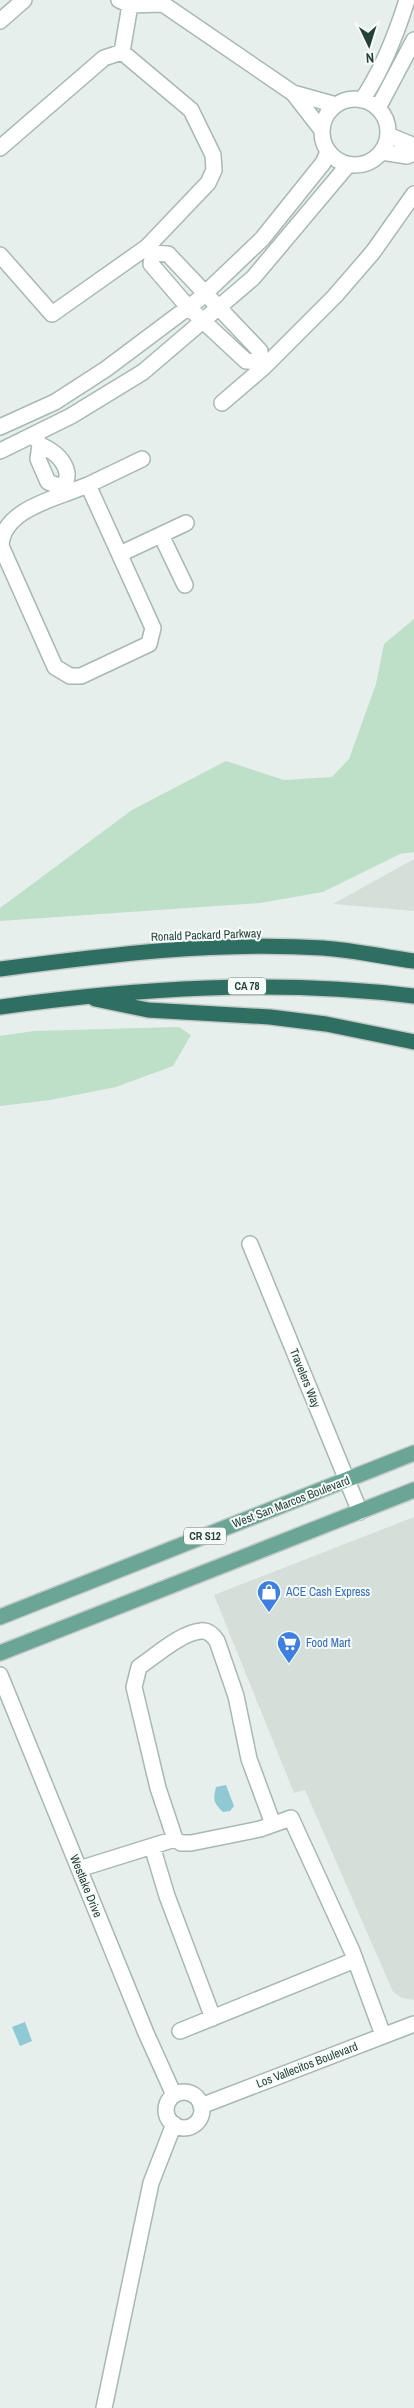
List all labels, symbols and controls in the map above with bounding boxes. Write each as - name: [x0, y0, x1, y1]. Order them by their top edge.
- north arrow: [344, 20, 394, 70]
- text: N: [365, 49, 375, 67]
- street label: Ronald Packard Parkway: [151, 925, 262, 945]
- road number: CA 78: [228, 978, 266, 994]
- street label: Travelers Way: [286, 1346, 324, 1410]
- street label: West San Marcos Boulevard: [230, 1472, 352, 1532]
- road number: CR S12: [184, 1528, 226, 1544]
- shop icon: ACE Cash Express: [256, 1579, 282, 1613]
- place label: ACE Cash Express: [285, 1584, 370, 1600]
- supermarket icon: Food Mart: [276, 1630, 302, 1664]
- place label: Food Mart: [306, 1635, 351, 1651]
- street label: Westlake Drive: [66, 1852, 106, 1920]
- street label: Los Vallecitos Boulevard: [254, 2038, 360, 2092]

